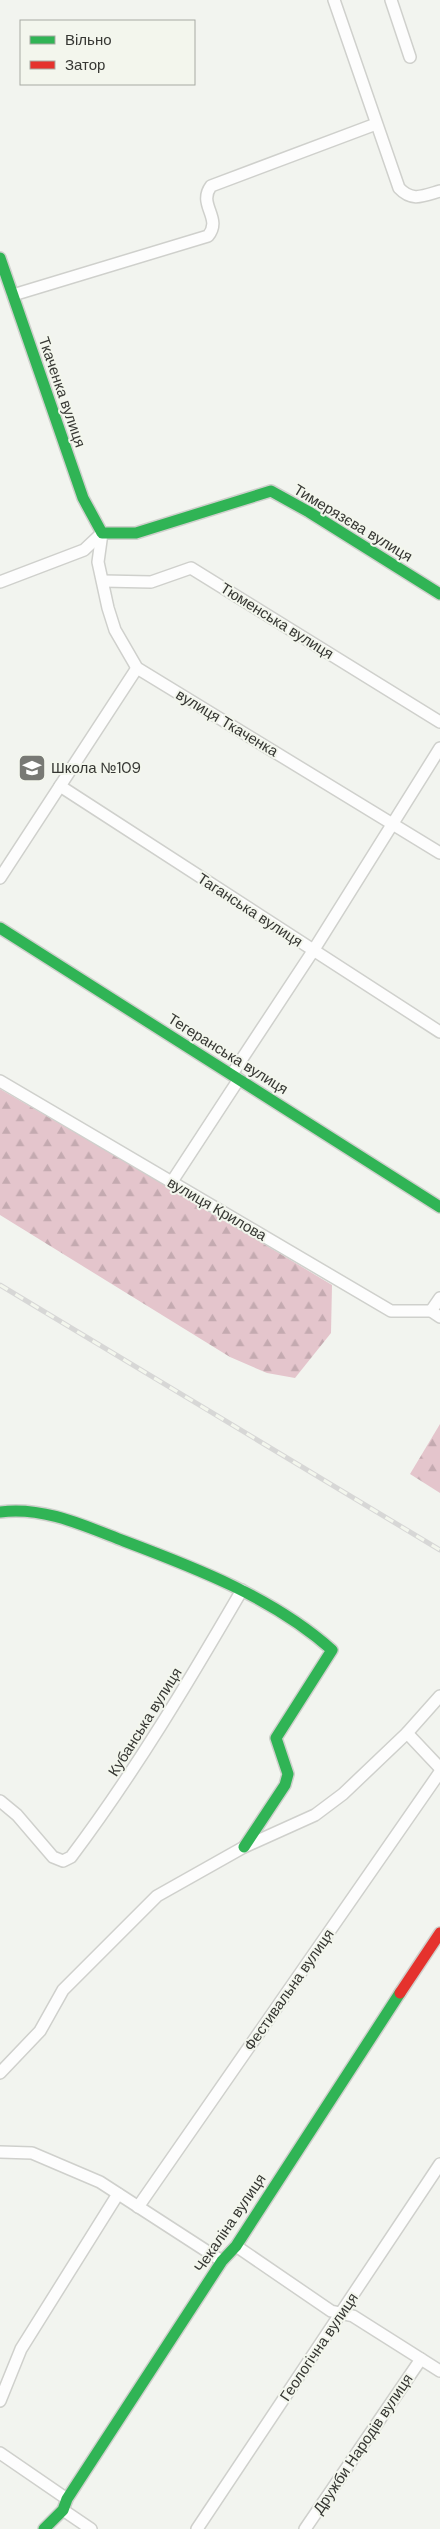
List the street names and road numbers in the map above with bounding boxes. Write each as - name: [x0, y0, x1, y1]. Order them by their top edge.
- street label: Ткаченка вулиця: [34, 334, 90, 450]
- street label: Тимерязєва вулиця: [290, 480, 416, 566]
- street label: Тюменська вулиця: [217, 578, 337, 664]
- street label: вулиця Ткаченка: [172, 685, 282, 762]
- street label: Таганська вулиця: [193, 868, 307, 952]
- street label: Тегеранська вулиця: [164, 1009, 292, 1099]
- street label: вулиця Крилова: [164, 1172, 271, 1246]
- street label: Кубанська вулиця: [104, 1664, 186, 1780]
- street label: Фестивальна вулиця: [239, 1925, 339, 2055]
- street label: Чекаліна вулиця: [190, 2170, 270, 2276]
- street label: Геологічна вулиця: [275, 2289, 363, 2405]
- street label: Дружби Народів вулиця: [308, 2370, 418, 2518]

